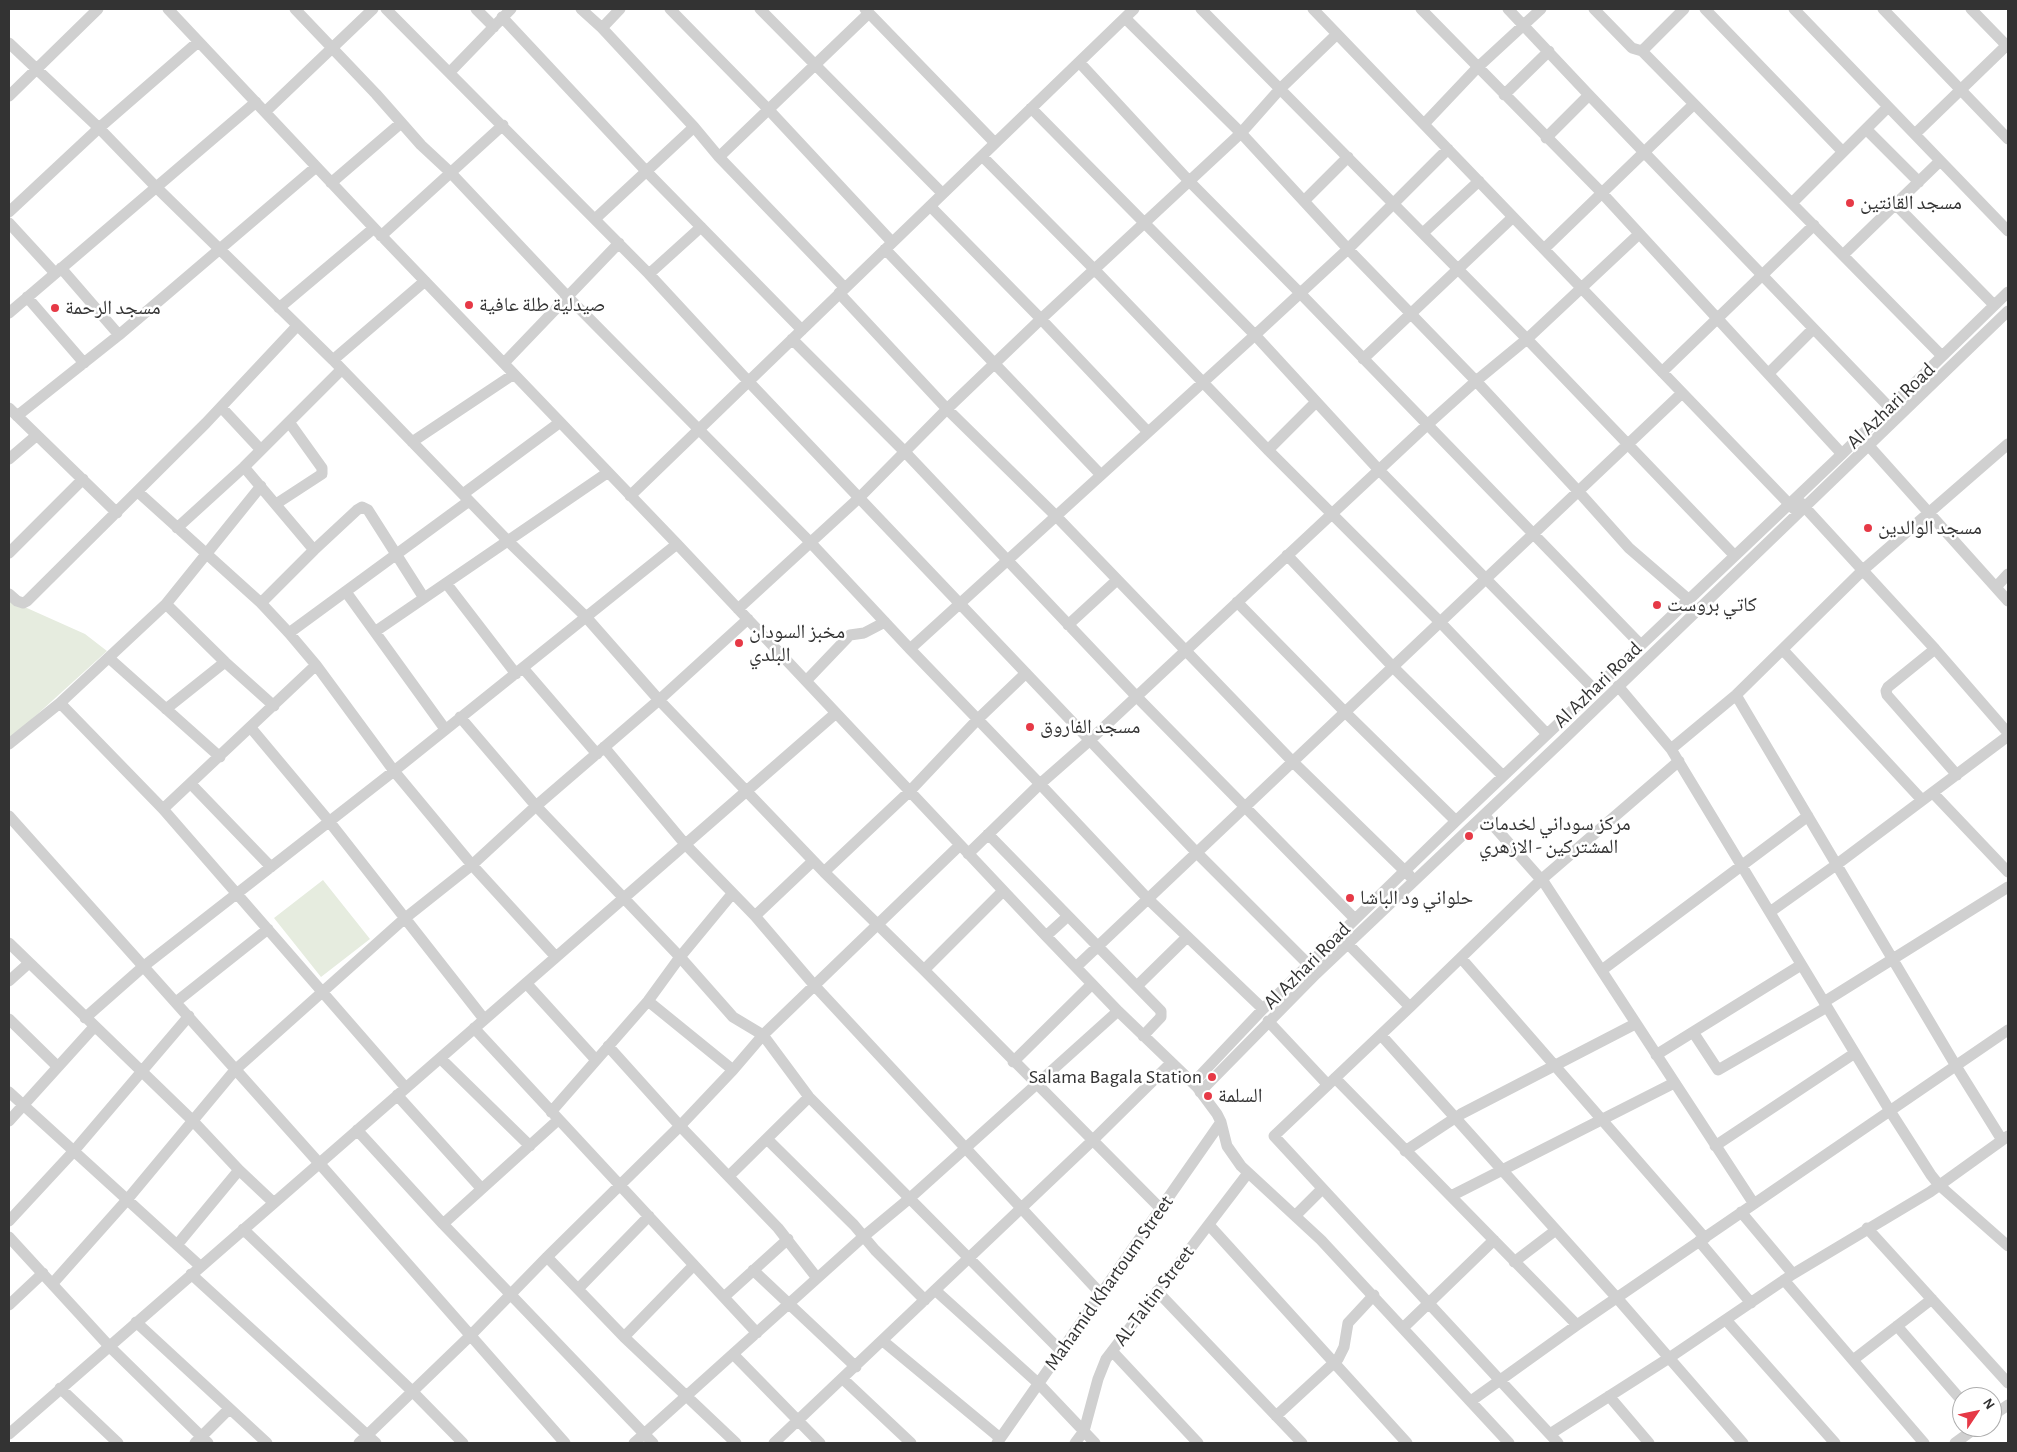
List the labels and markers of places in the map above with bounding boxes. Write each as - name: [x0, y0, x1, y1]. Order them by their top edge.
- place label: مسجد القانتين: [1860, 191, 1962, 215]
- marker: مسجد القانتين: [1844, 197, 1856, 209]
- place label: صيدلية طلة عافية: [479, 293, 605, 317]
- place label: مسجد الرحمة: [65, 296, 161, 320]
- marker: صيدلية طلة عافية: [463, 299, 475, 311]
- marker: مسجد الرحمة: [49, 302, 61, 314]
- place label: مسجد الوالدين: [1878, 516, 1982, 540]
- marker: مسجد الوالدين: [1862, 522, 1874, 534]
- place label: كاتي بروست: [1667, 593, 1757, 617]
- marker: كاتي بروست: [1651, 599, 1663, 611]
- place label: مخبز السودان البلدي: [749, 620, 845, 667]
- marker: مخبز السودان البلدي: [733, 637, 745, 649]
- place label: مسجد الفاروق: [1040, 715, 1140, 739]
- marker: مسجد الفاروق: [1024, 721, 1036, 733]
- place label: مركز سوداني لخدمات المشتركين - الازهري: [1479, 812, 1631, 859]
- marker: مركز سوداني لخدمات المشتركين - الازهري: [1463, 830, 1475, 842]
- place label: حلواني ود الباشا: [1360, 886, 1473, 910]
- marker: حلواني ود الباشا: [1344, 892, 1356, 904]
- place label: Salama Bagala Station: [1029, 1065, 1202, 1089]
- marker: Salama Bagala Station: [1206, 1071, 1218, 1083]
- place label: السلمة: [1218, 1084, 1262, 1108]
- marker: السلمة: [1202, 1090, 1214, 1102]

